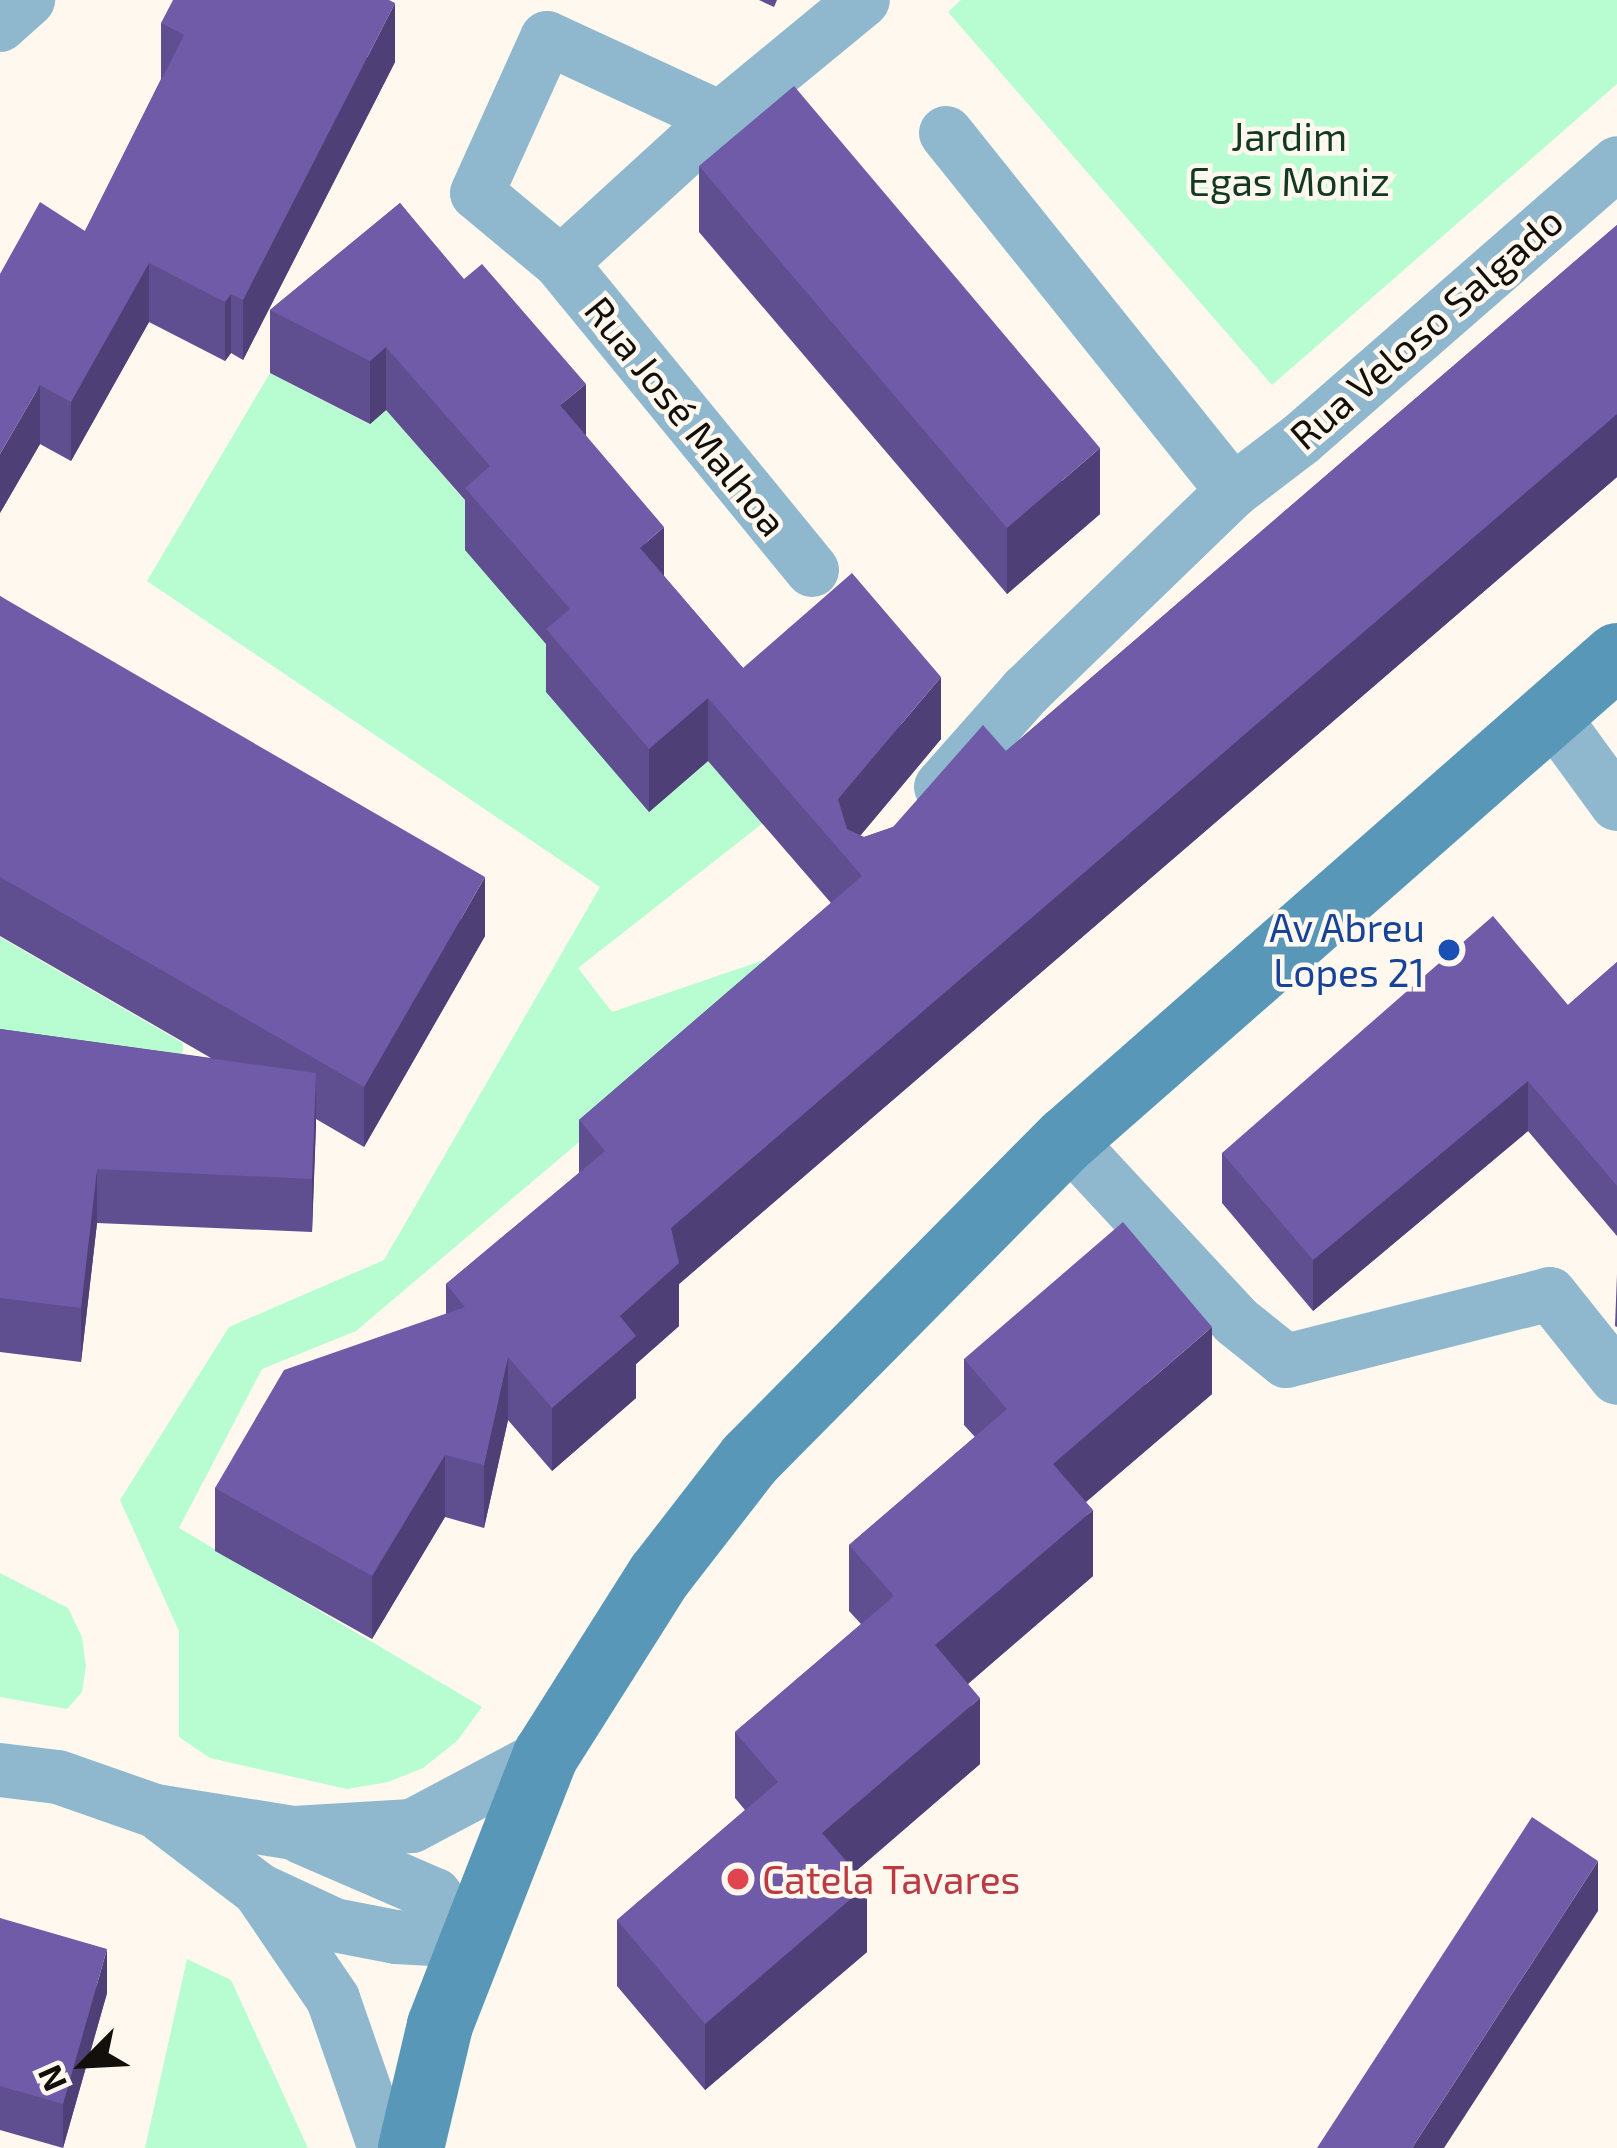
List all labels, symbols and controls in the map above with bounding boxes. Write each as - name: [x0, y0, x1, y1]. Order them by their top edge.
- park label: Jardim Egas Moniz: [1188, 114, 1390, 205]
- street label: Rua Veloso Salgado: [1280, 197, 1572, 459]
- street label: Rua José Malhoa: [575, 287, 797, 545]
- place label: Av Abreu Lopes 21: [1267, 905, 1425, 996]
- marker: Av Abreu Lopes 21: [1436, 937, 1462, 963]
- place label: Catela Tavares: [762, 1856, 1021, 1902]
- marker: Catela Tavares: [725, 1866, 751, 1892]
- north arrow: [24, 2004, 144, 2124]
- text: N: [28, 2060, 74, 2098]

